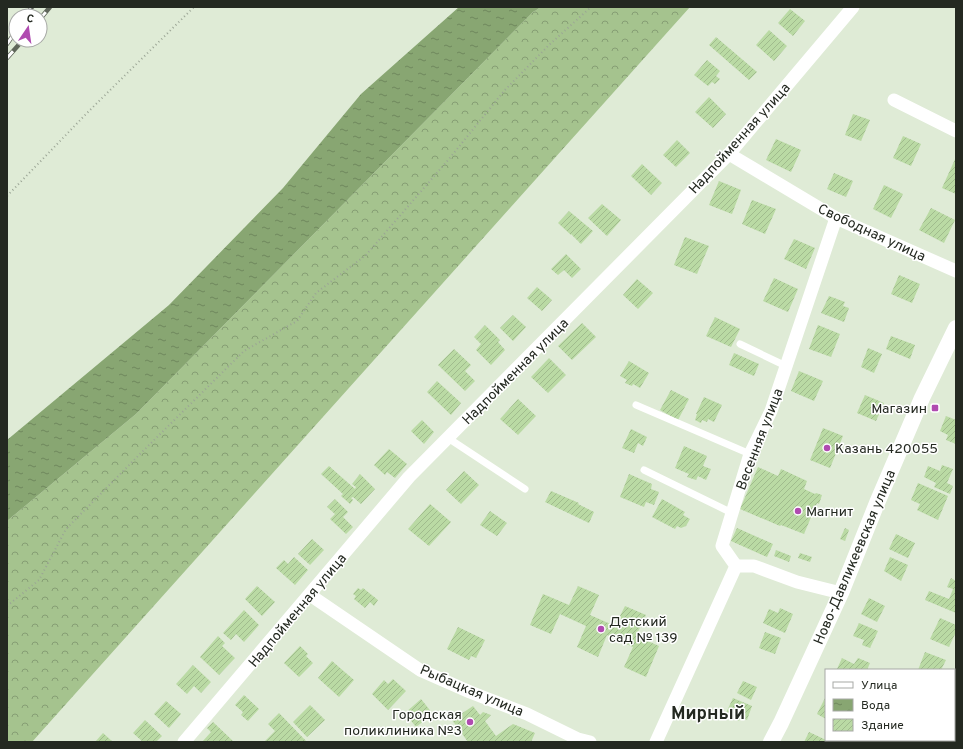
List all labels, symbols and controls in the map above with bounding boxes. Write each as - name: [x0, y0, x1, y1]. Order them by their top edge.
- north arrow: [8, 8, 48, 48]
- text: С: [25, 12, 35, 27]
- street label: Надпойменная улица: [686, 80, 794, 198]
- street label: Свободная улица: [815, 201, 928, 266]
- street label: Надпойменная улица: [459, 315, 573, 429]
- street label: Весенняя улица: [733, 386, 788, 493]
- place label: Магазин: [871, 401, 927, 418]
- marker: Магазин: [930, 403, 940, 413]
- place label: Казань 420055: [835, 441, 938, 458]
- marker: Казань 420055: [822, 443, 832, 453]
- street label: Ново-Давликеевская улица: [811, 468, 900, 648]
- place label: Магнит: [806, 504, 853, 521]
- marker: Магнит: [793, 506, 803, 516]
- street label: Надпойменная улица: [246, 551, 351, 671]
- place label: Детский сад № 139: [609, 614, 678, 647]
- marker: Детский сад № 139: [596, 624, 606, 634]
- street label: Рыбацкая улица: [417, 662, 526, 721]
- legend: [825, 669, 955, 741]
- text: Улица: [861, 678, 897, 694]
- text: Вода: [861, 698, 890, 714]
- district label: Мирный: [671, 703, 745, 726]
- place label: Городская поликлиника №3: [344, 707, 462, 740]
- marker: Городская поликлиника №3: [465, 717, 475, 727]
- text: Здание: [861, 718, 904, 734]

